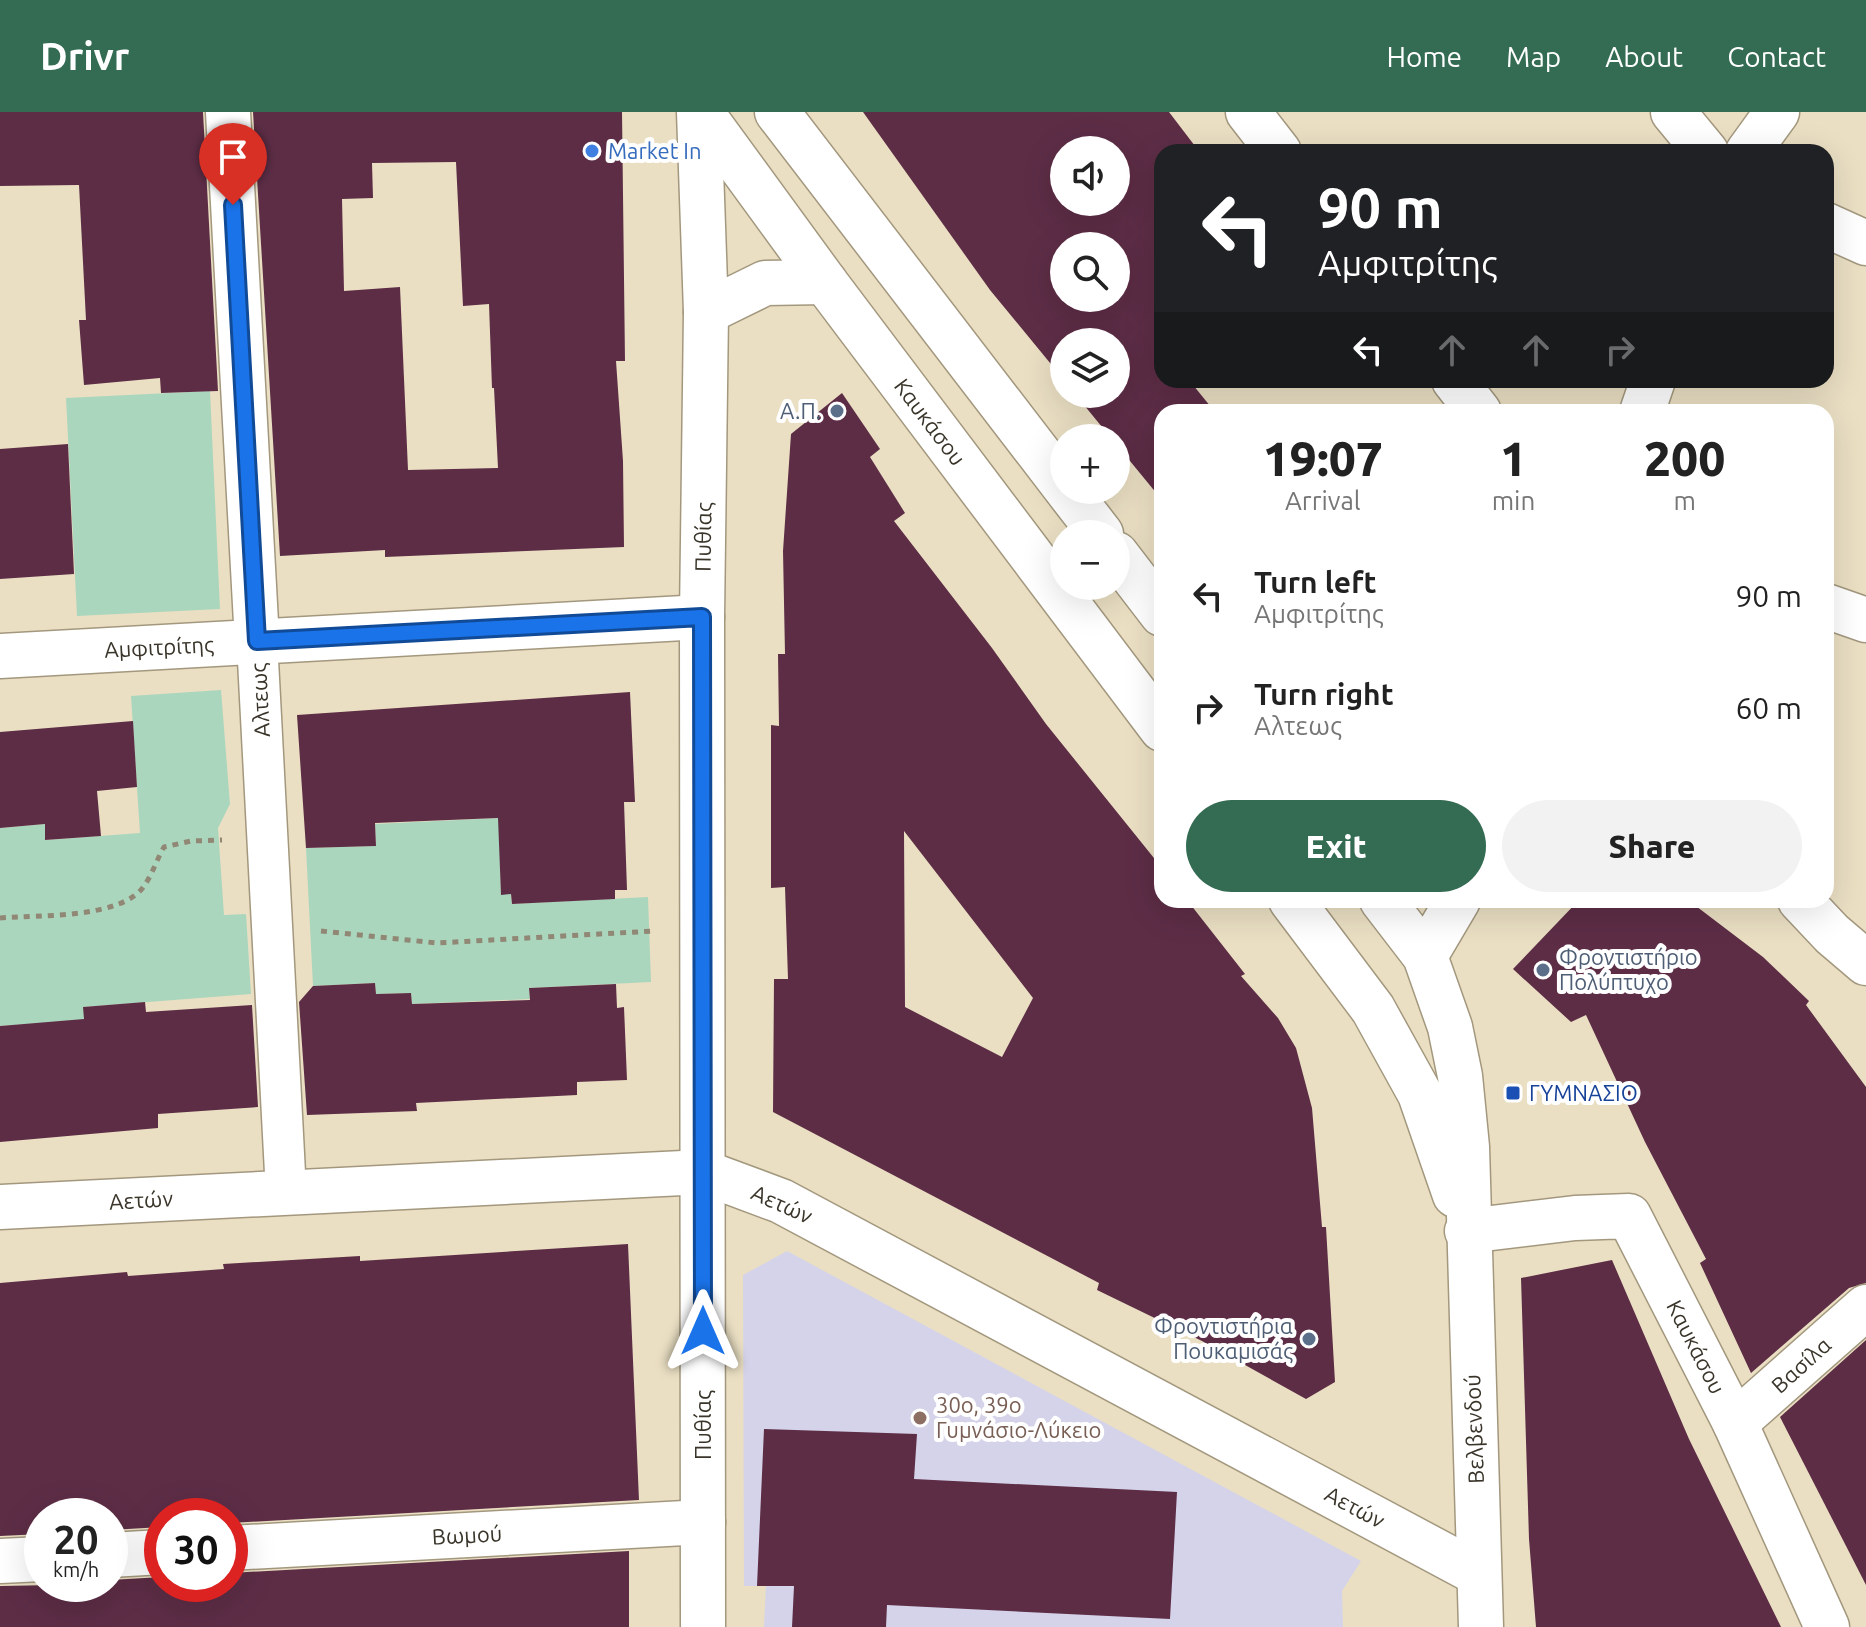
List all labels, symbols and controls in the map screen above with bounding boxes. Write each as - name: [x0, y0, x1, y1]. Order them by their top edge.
- text: Drivr: [40, 35, 129, 77]
- text: Home: [1387, 41, 1462, 72]
- text: Map: [1506, 41, 1561, 72]
- text: About: [1605, 41, 1683, 72]
- text: Contact: [1727, 41, 1826, 72]
- pin: [199, 123, 267, 205]
- icon: arrive: [211, 135, 255, 179]
- map controls: [1050, 136, 1130, 600]
- button: sound: [1050, 136, 1130, 216]
- place label: Market In: [608, 138, 702, 163]
- marker: Market In: [583, 142, 601, 160]
- icon: left: [1186, 176, 1290, 280]
- text: 90 m: [1318, 176, 1443, 239]
- button: search: [1050, 232, 1130, 312]
- text: Αμφιτρίτης: [1318, 242, 1497, 283]
- button: layers: [1050, 328, 1130, 408]
- icon: left: [1346, 328, 1390, 372]
- icon: ahead: [1430, 328, 1474, 372]
- icon: ahead: [1514, 328, 1558, 372]
- icon: right: [1598, 328, 1642, 372]
- street label: Καυκάσου: [890, 373, 971, 470]
- place label: Α.Π.: [780, 398, 821, 423]
- marker: Α.Π.: [828, 402, 846, 420]
- button: +: [1050, 424, 1130, 504]
- text: 19:07: [1263, 431, 1383, 485]
- text: 1: [1500, 431, 1527, 485]
- text: 200: [1644, 431, 1725, 485]
- text: Arrival: [1285, 486, 1361, 515]
- text: min: [1492, 486, 1535, 515]
- text: m: [1673, 486, 1696, 515]
- street label: Πυθίας: [689, 502, 717, 572]
- button: −: [1050, 520, 1130, 600]
- text: Turn left: [1254, 565, 1376, 599]
- icon: left: [1186, 574, 1230, 618]
- text: 90 m: [1735, 579, 1802, 613]
- text: Αμφιτρίτης: [1254, 599, 1384, 628]
- street label: Αμφιτρίτης: [104, 631, 214, 663]
- street label: Αλτεως: [245, 662, 275, 738]
- text: Turn right: [1254, 677, 1394, 711]
- icon: right: [1186, 686, 1230, 730]
- text: 60 m: [1735, 691, 1802, 725]
- text: Αλτεως: [1254, 711, 1342, 740]
- button: Exit: [1186, 800, 1486, 892]
- button: Share: [1502, 800, 1802, 892]
- place label: Φροντιστήριο Πολύπτυχο: [1559, 944, 1698, 994]
- marker: Φροντιστήριο Πολύπτυχο: [1534, 961, 1552, 979]
- place label: ΓΥΜΝΑΣΙΟ: [1529, 1080, 1638, 1105]
- marker: ΓΥΜΝΑΣΙΟ: [1504, 1084, 1522, 1102]
- street label: Αετών: [748, 1179, 817, 1228]
- street label: Αετών: [108, 1185, 174, 1214]
- position arrow: [661, 1289, 745, 1373]
- street label: Καυκάσου: [1662, 1296, 1731, 1398]
- place label: Φροντιστήρια Πουκαμισάς: [1154, 1313, 1293, 1364]
- marker: Φροντιστήρια Πουκαμισάς: [1300, 1330, 1318, 1348]
- street label: Βασίλα: [1766, 1332, 1835, 1398]
- street label: Βελβενδού: [1459, 1374, 1488, 1484]
- street label: Πυθίας: [690, 1390, 716, 1460]
- place label: 30ο, 39ο Γυμνάσιο-Λύκειο: [936, 1392, 1101, 1442]
- marker: 30ο, 39ο Γυμνάσιο-Λύκειο: [911, 1409, 929, 1427]
- street label: Αετών: [1321, 1481, 1390, 1533]
- speed limit sign: 30: [144, 1498, 248, 1602]
- text: 20: [53, 1517, 99, 1562]
- street label: Βωμού: [431, 1520, 503, 1549]
- text: km/h: [53, 1558, 99, 1581]

